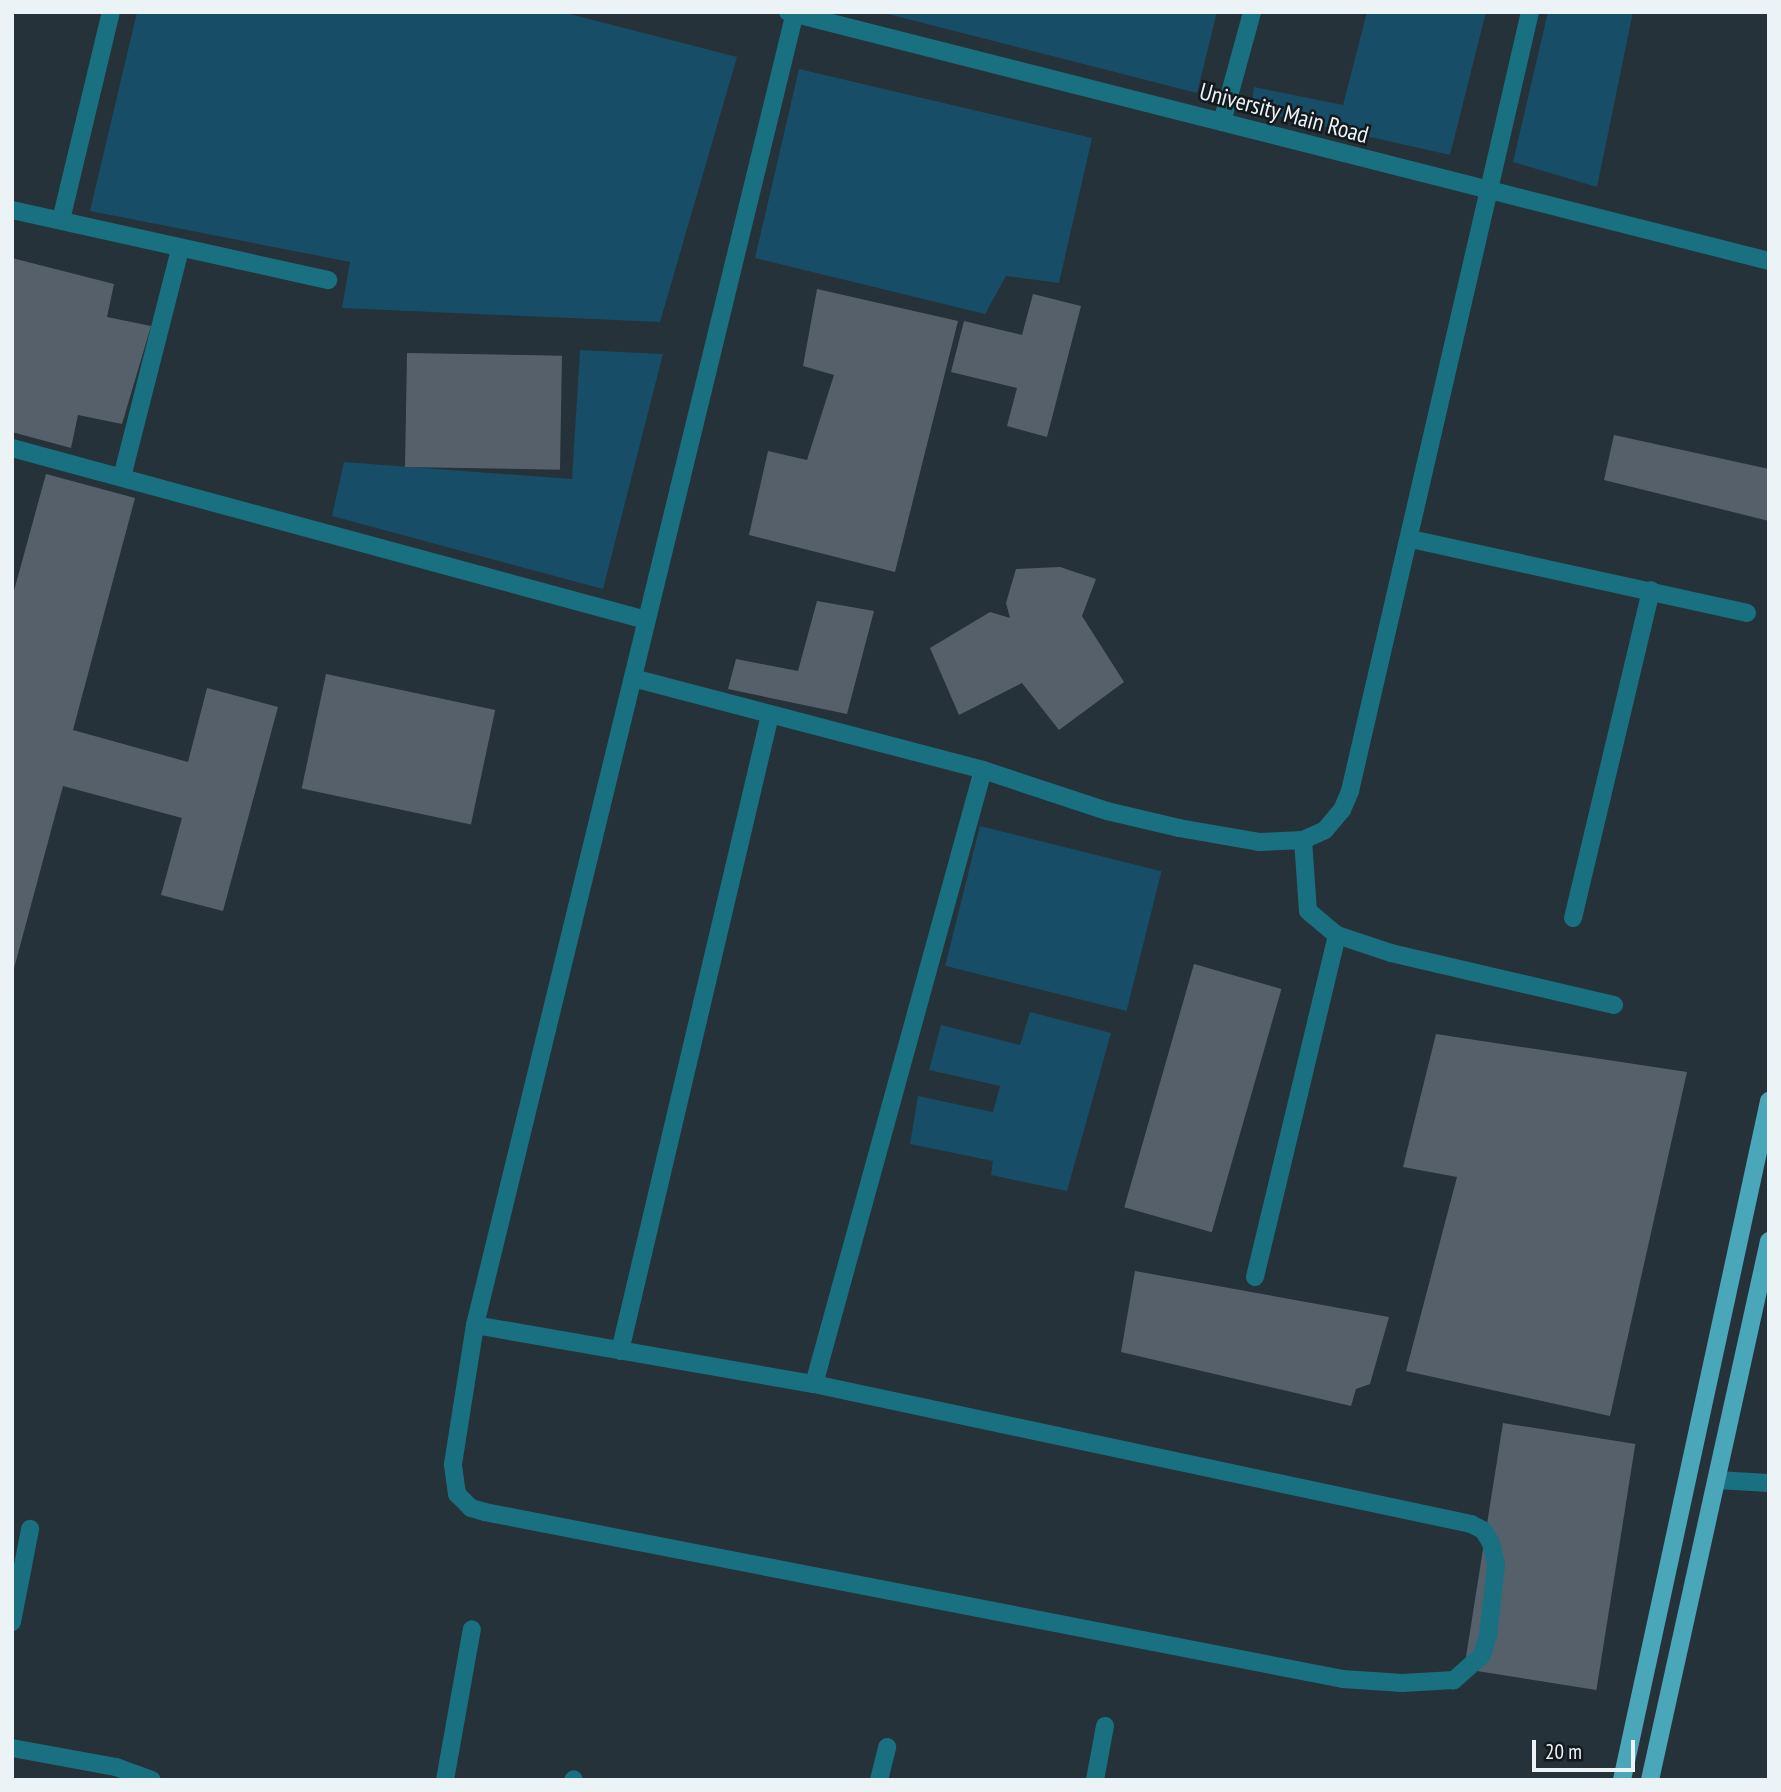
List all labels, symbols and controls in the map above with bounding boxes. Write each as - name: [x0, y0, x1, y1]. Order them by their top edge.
- street label: University Main Road: [1196, 76, 1372, 150]
- scale bar: [1536, 1726, 1639, 1770]
- text: 20 m: [1545, 1738, 1582, 1765]

